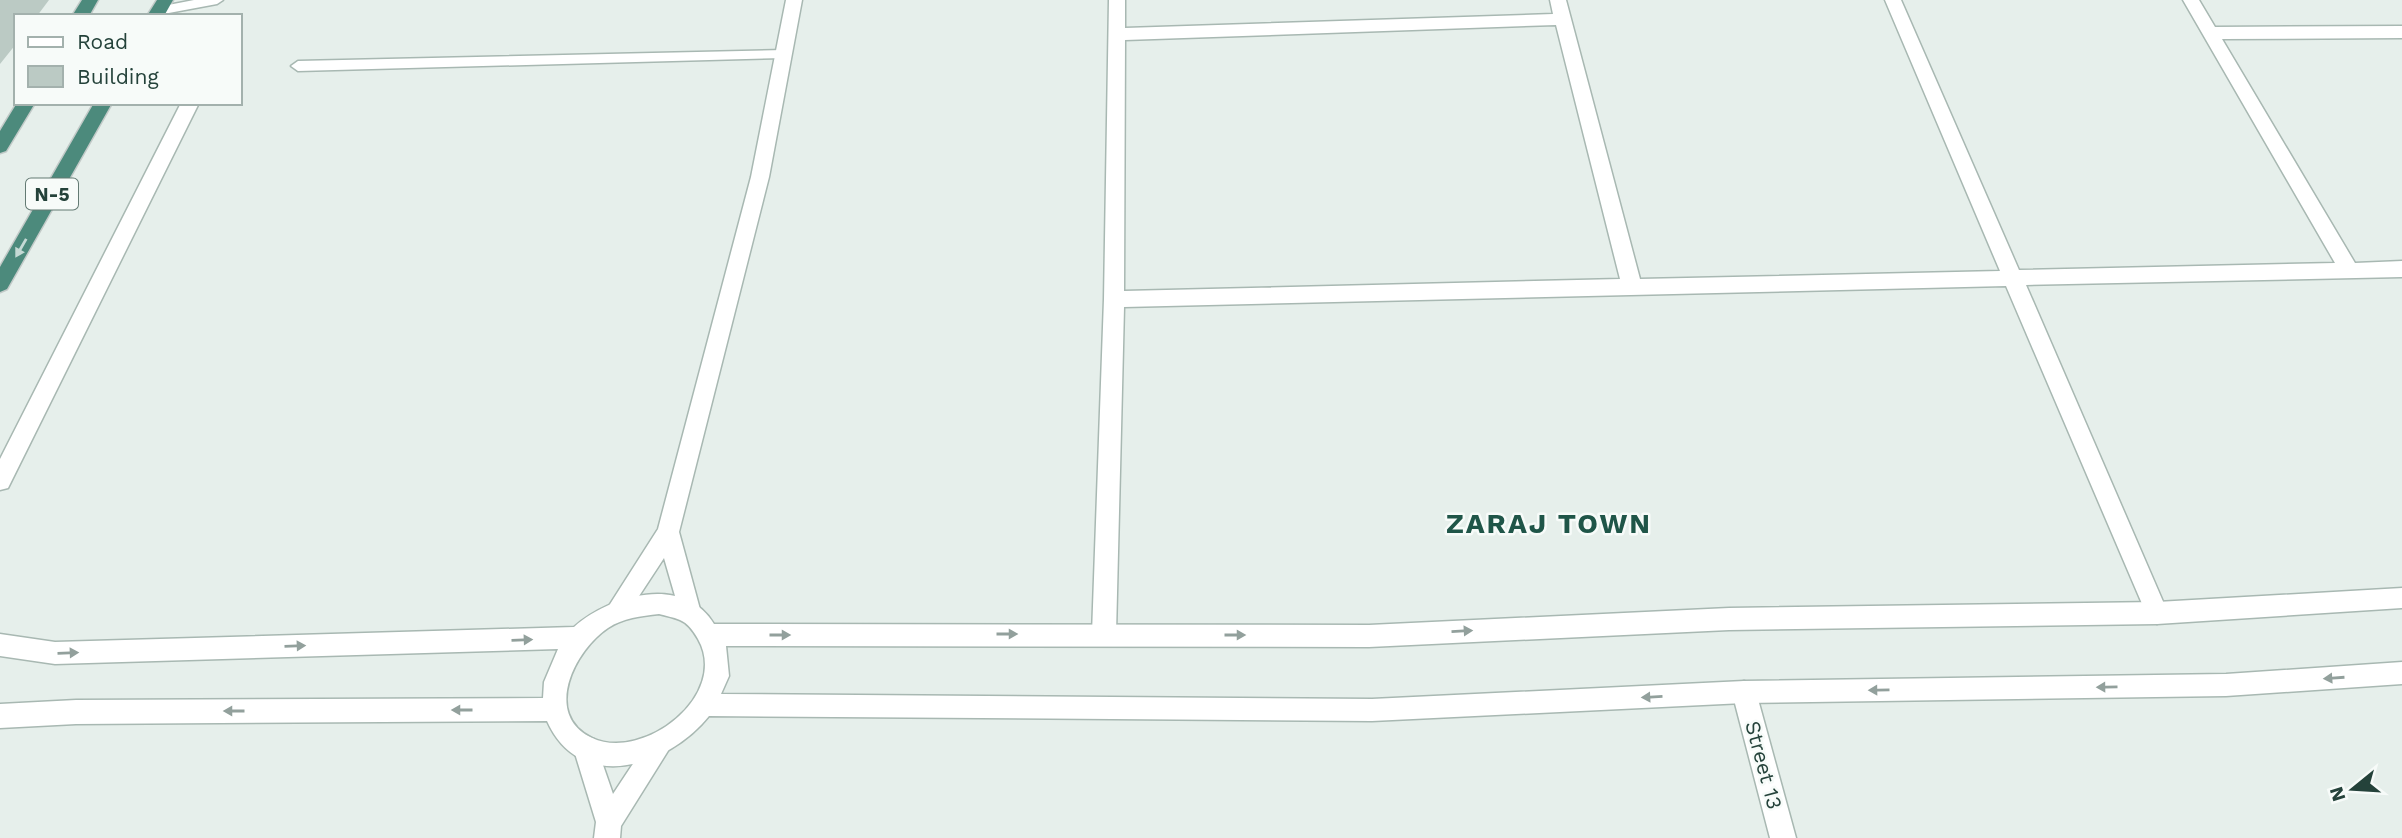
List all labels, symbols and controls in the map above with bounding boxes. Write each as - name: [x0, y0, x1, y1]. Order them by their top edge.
- legend: [14, 14, 242, 105]
- text: Road: [77, 29, 128, 54]
- text: Building: [77, 64, 159, 89]
- road number: N-5: [26, 178, 78, 210]
- one-way arrow: [15, 238, 27, 257]
- district label: ZARAJ TOWN: [1446, 507, 1652, 540]
- one-way arrow: [1451, 626, 1473, 637]
- one-way arrow: [996, 628, 1018, 640]
- one-way arrow: [769, 629, 791, 641]
- one-way arrow: [1224, 629, 1246, 641]
- one-way arrow: [512, 634, 534, 645]
- one-way arrow: [284, 641, 306, 652]
- one-way arrow: [57, 647, 79, 659]
- one-way arrow: [2323, 673, 2345, 684]
- one-way arrow: [2095, 681, 2117, 693]
- one-way arrow: [1868, 684, 1890, 696]
- one-way arrow: [1641, 691, 1663, 702]
- one-way arrow: [451, 704, 473, 716]
- one-way arrow: [223, 705, 245, 717]
- street label: Street 13: [1740, 718, 1788, 812]
- north arrow: [2318, 754, 2388, 824]
- text: N: [2324, 784, 2350, 804]

